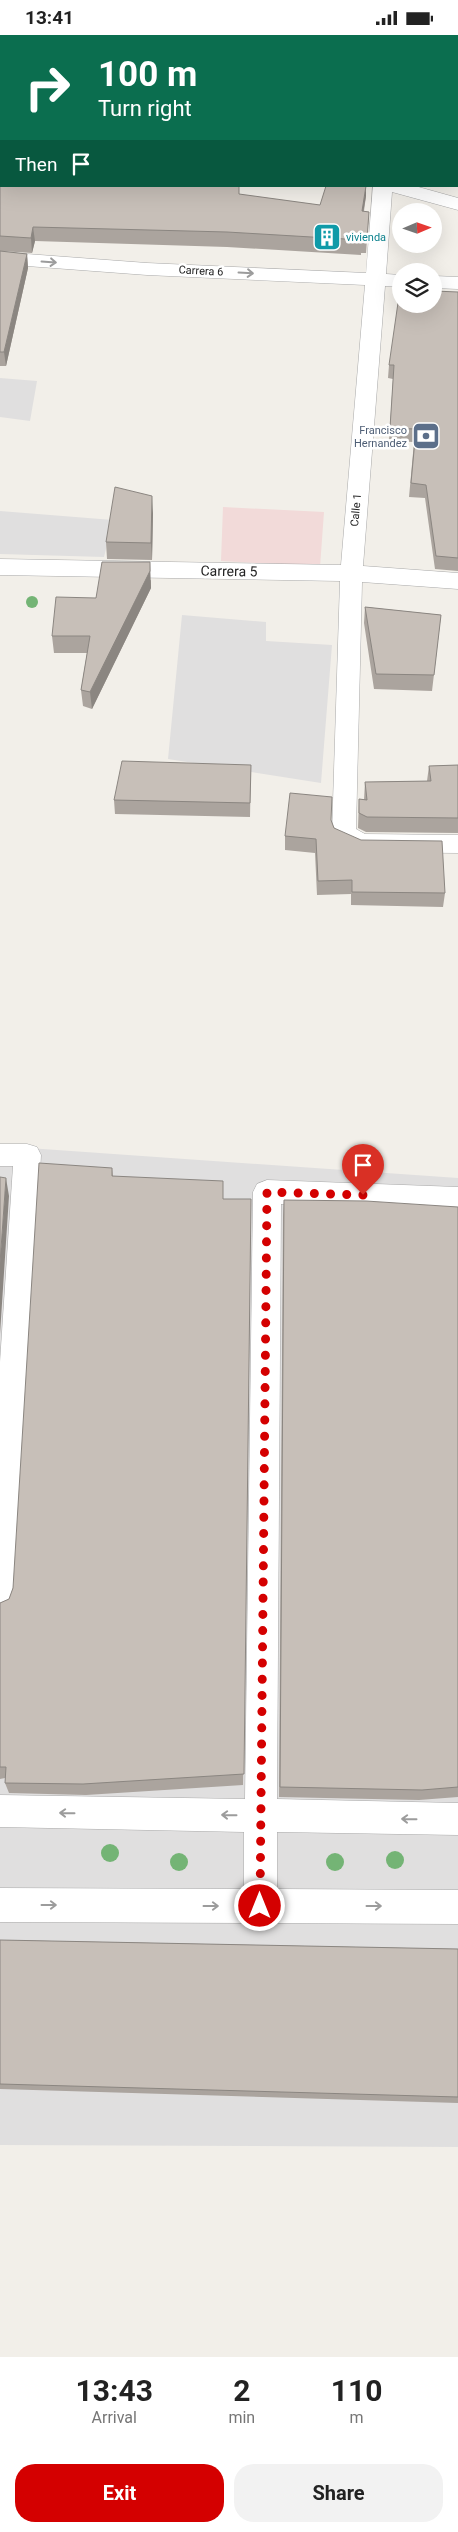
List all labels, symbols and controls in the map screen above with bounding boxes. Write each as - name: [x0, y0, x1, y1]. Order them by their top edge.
- text: 13:41: [25, 6, 74, 29]
- text: 100 m: [98, 54, 197, 95]
- icon: right: [15, 55, 80, 120]
- text: Turn right: [98, 96, 192, 121]
- icon: arrive: [67, 150, 95, 178]
- text: Then: [15, 153, 57, 176]
- north arrow: [392, 203, 442, 253]
- map controls: [392, 203, 442, 313]
- building icon: vivienda: [312, 222, 342, 252]
- place label: vivienda: [346, 231, 386, 244]
- one-way arrow: [40, 257, 56, 266]
- street label: Carrera 6: [178, 263, 224, 279]
- button: layers: [392, 263, 442, 313]
- one-way arrow: [237, 269, 253, 278]
- bank icon: Francisco Hernandez: [411, 421, 441, 451]
- place label: Francisco Hernandez: [354, 424, 408, 450]
- street label: Calle 1: [348, 493, 364, 527]
- street label: Carrera 5: [200, 563, 258, 579]
- pin: [342, 1144, 384, 1195]
- icon: arrive: [349, 1151, 377, 1179]
- one-way arrow: [59, 1808, 75, 1817]
- one-way arrow: [222, 1811, 238, 1820]
- one-way arrow: [402, 1814, 418, 1823]
- position arrow: [233, 1879, 285, 1931]
- one-way arrow: [40, 1900, 56, 1910]
- one-way arrow: [202, 1901, 219, 1911]
- one-way arrow: [365, 1902, 381, 1911]
- text: 13:43: [76, 2373, 153, 2408]
- text: 2: [233, 2373, 250, 2408]
- text: 110: [331, 2373, 382, 2408]
- text: Arrival: [92, 2408, 137, 2427]
- text: min: [228, 2408, 255, 2427]
- text: m: [350, 2408, 364, 2427]
- button: Exit: [15, 2464, 224, 2522]
- button: Share: [234, 2464, 443, 2522]

